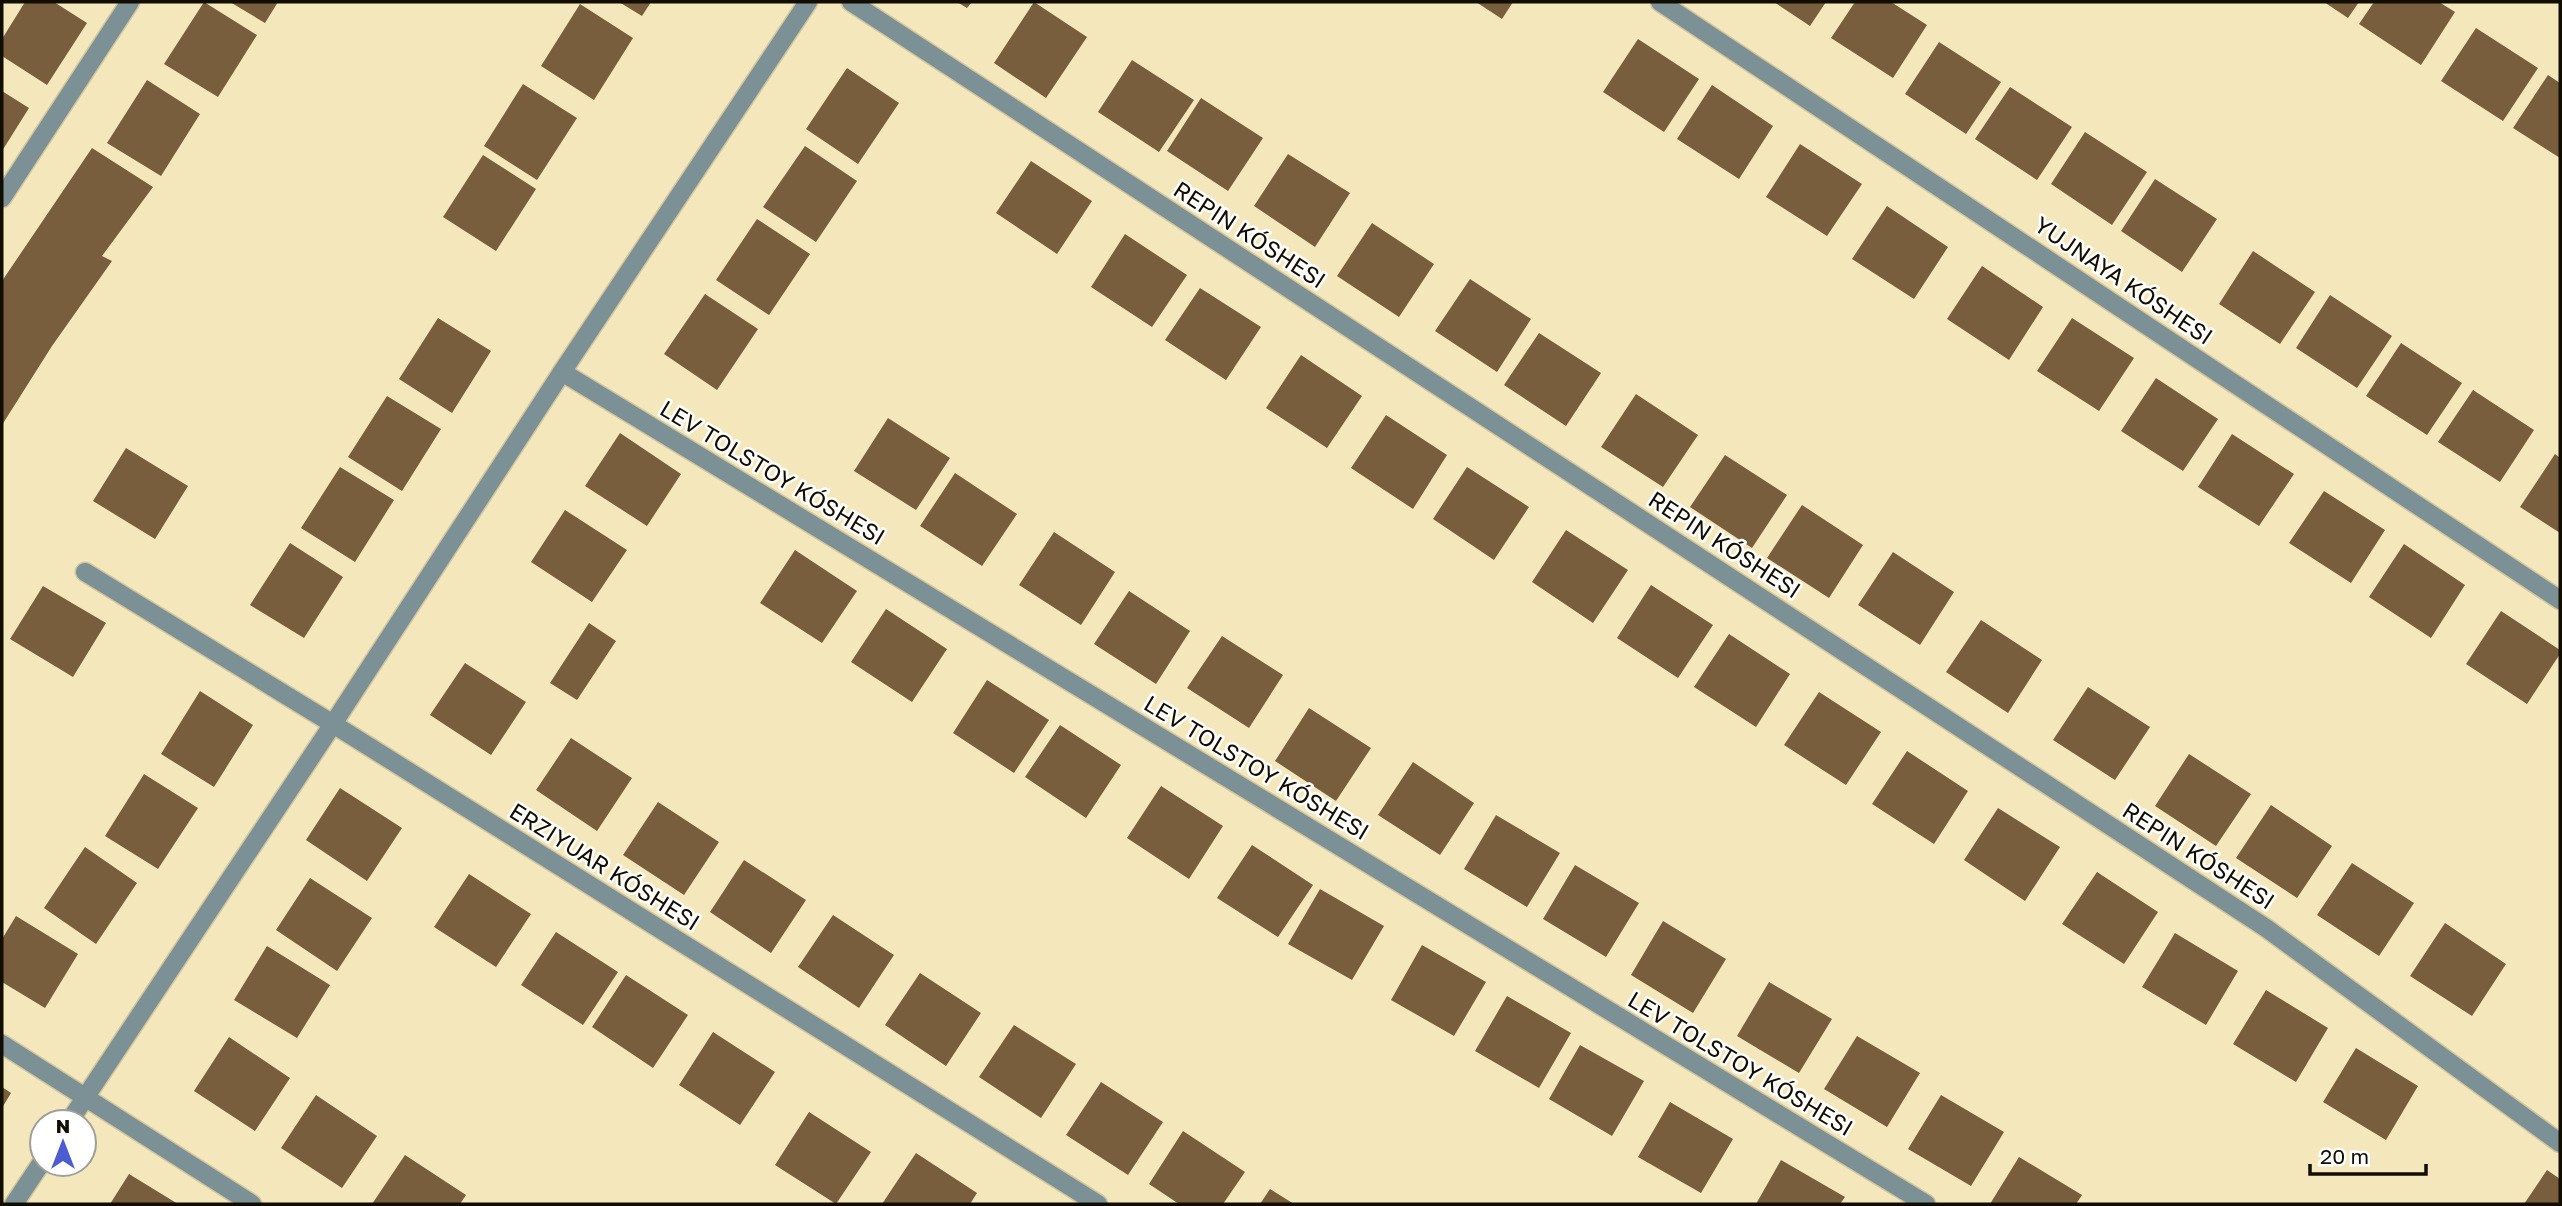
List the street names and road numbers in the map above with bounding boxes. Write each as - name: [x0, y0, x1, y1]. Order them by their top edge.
- street label: REPIN KÓSHESI: [1169, 174, 1331, 294]
- street label: YUJNAYA KÓSHESI: [2030, 210, 2218, 350]
- street label: LEV TOLSTOY KÓSHESI: [655, 394, 891, 550]
- street label: REPIN KÓSHESI: [1644, 484, 1806, 604]
- street label: LEV TOLSTOY KÓSHESI: [1139, 689, 1375, 845]
- street label: REPIN KÓSHESI: [2118, 795, 2280, 915]
- street label: ERZIYUAR KÓSHESI: [505, 796, 705, 936]
- street label: LEV TOLSTOY KÓSHESI: [1623, 985, 1859, 1141]

